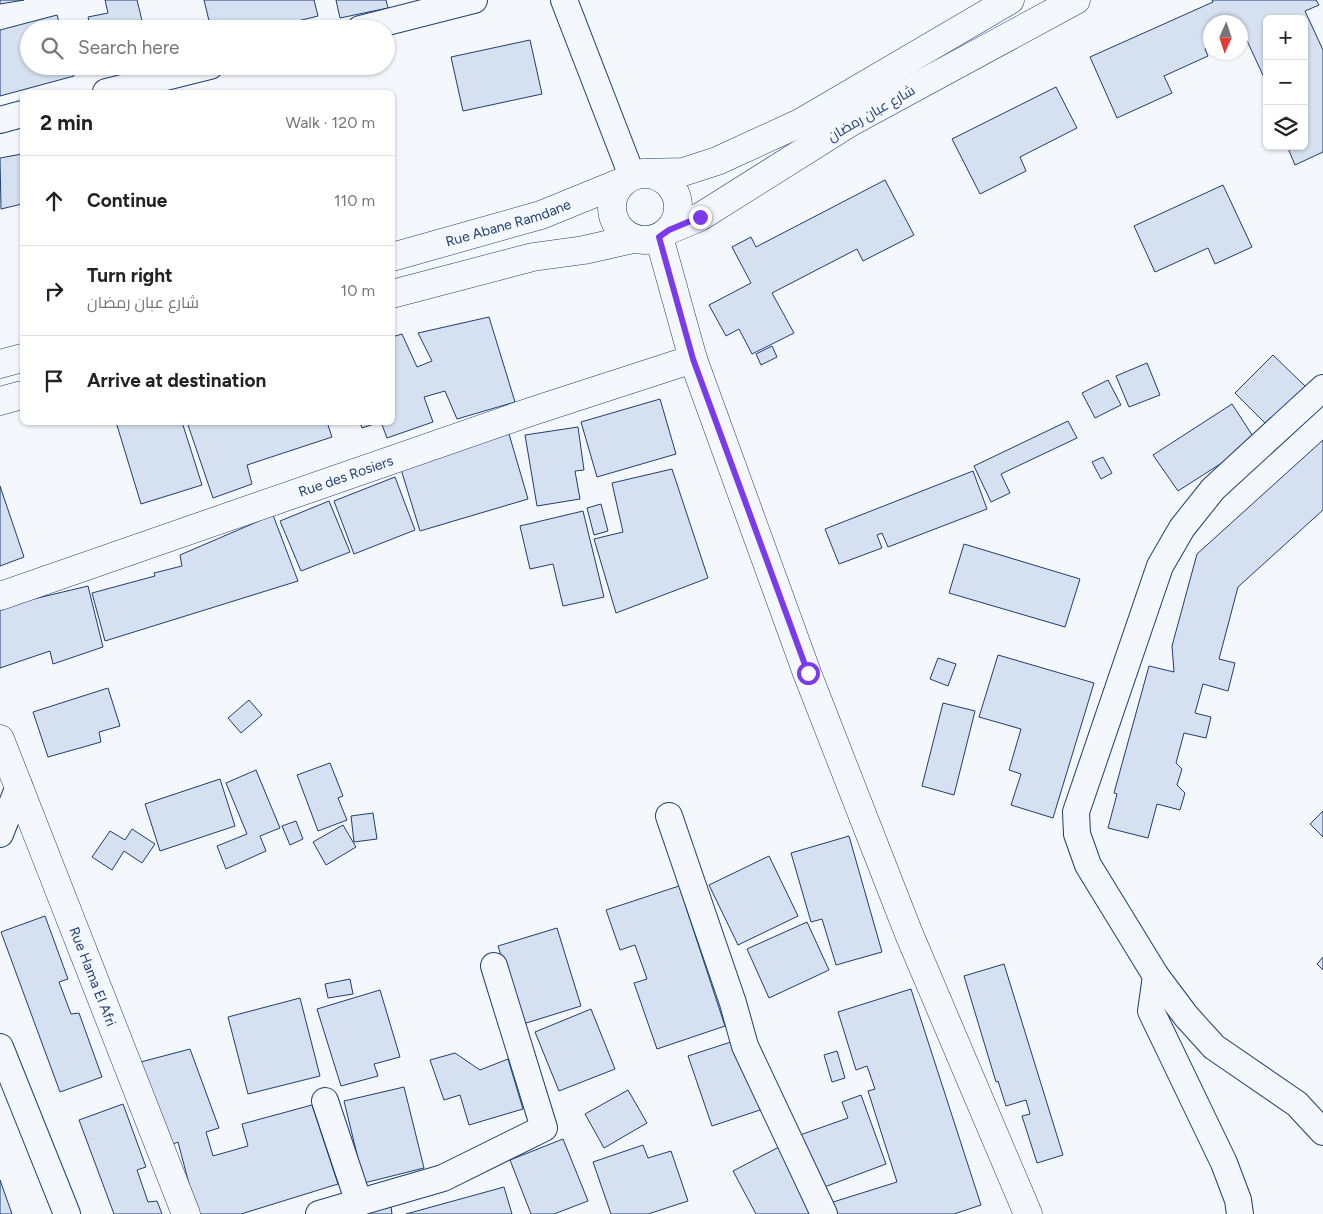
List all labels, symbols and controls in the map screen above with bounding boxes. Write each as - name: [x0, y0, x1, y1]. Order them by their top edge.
- north arrow: [1203, 15, 1248, 60]
- map controls: [1263, 15, 1308, 150]
- button: +: [1263, 15, 1308, 60]
- search box: [20, 20, 395, 75]
- icon: search: [38, 34, 66, 62]
- text: Search here: [78, 36, 180, 59]
- button: −: [1263, 60, 1308, 105]
- street label: شارع عبان رمضان: [825, 82, 918, 145]
- button: layers: [1263, 105, 1308, 150]
- text: 2 min: [40, 110, 93, 135]
- text: Walk · 120 m: [286, 113, 375, 132]
- icon: ahead: [40, 187, 68, 215]
- text: Continue: [87, 189, 167, 212]
- text: 110 m: [334, 191, 375, 210]
- street label: Rue Abane Ramdane: [444, 196, 574, 250]
- route end: [689, 206, 712, 229]
- text: Turn right: [87, 264, 173, 287]
- icon: right: [40, 277, 68, 305]
- text: 10 m: [341, 281, 375, 300]
- text: شارع عبان رمضان: [87, 293, 199, 312]
- icon: arrive: [40, 367, 68, 395]
- text: Arrive at destination: [87, 369, 266, 392]
- street label: Rue des Rosiers: [296, 452, 396, 501]
- route start: [797, 662, 820, 685]
- street label: Rue Hama El Afri: [65, 924, 120, 1029]

